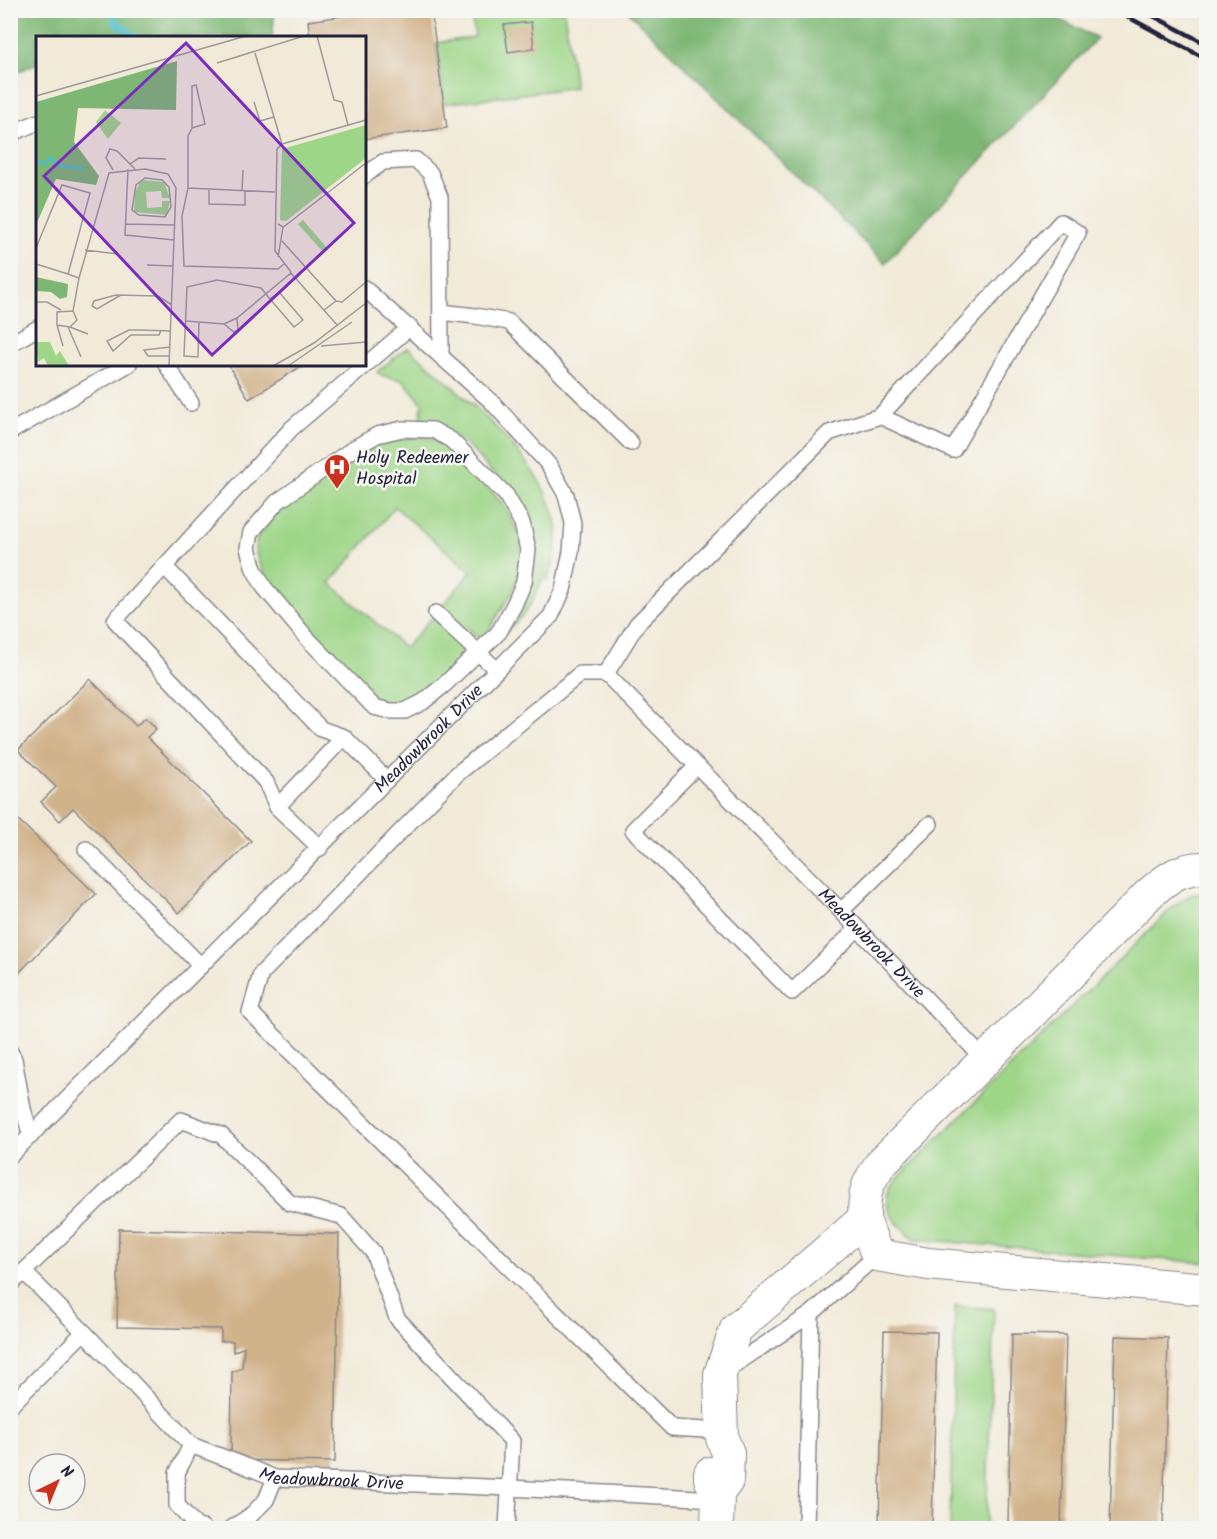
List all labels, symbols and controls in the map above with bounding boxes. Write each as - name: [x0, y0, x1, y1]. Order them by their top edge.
- inset map: [36, 36, 366, 366]
- place label: Holy Redeemer Hospital: [356, 444, 470, 494]
- hospital icon: Holy Redeemer Hospital: [322, 452, 352, 490]
- street label: Meadowbrook Drive: [368, 678, 491, 801]
- street label: Meadowbrook Drive: [810, 882, 931, 1006]
- north arrow: [27, 1452, 87, 1512]
- text: N: [54, 1460, 78, 1485]
- street label: Meadowbrook Drive: [254, 1460, 404, 1499]

